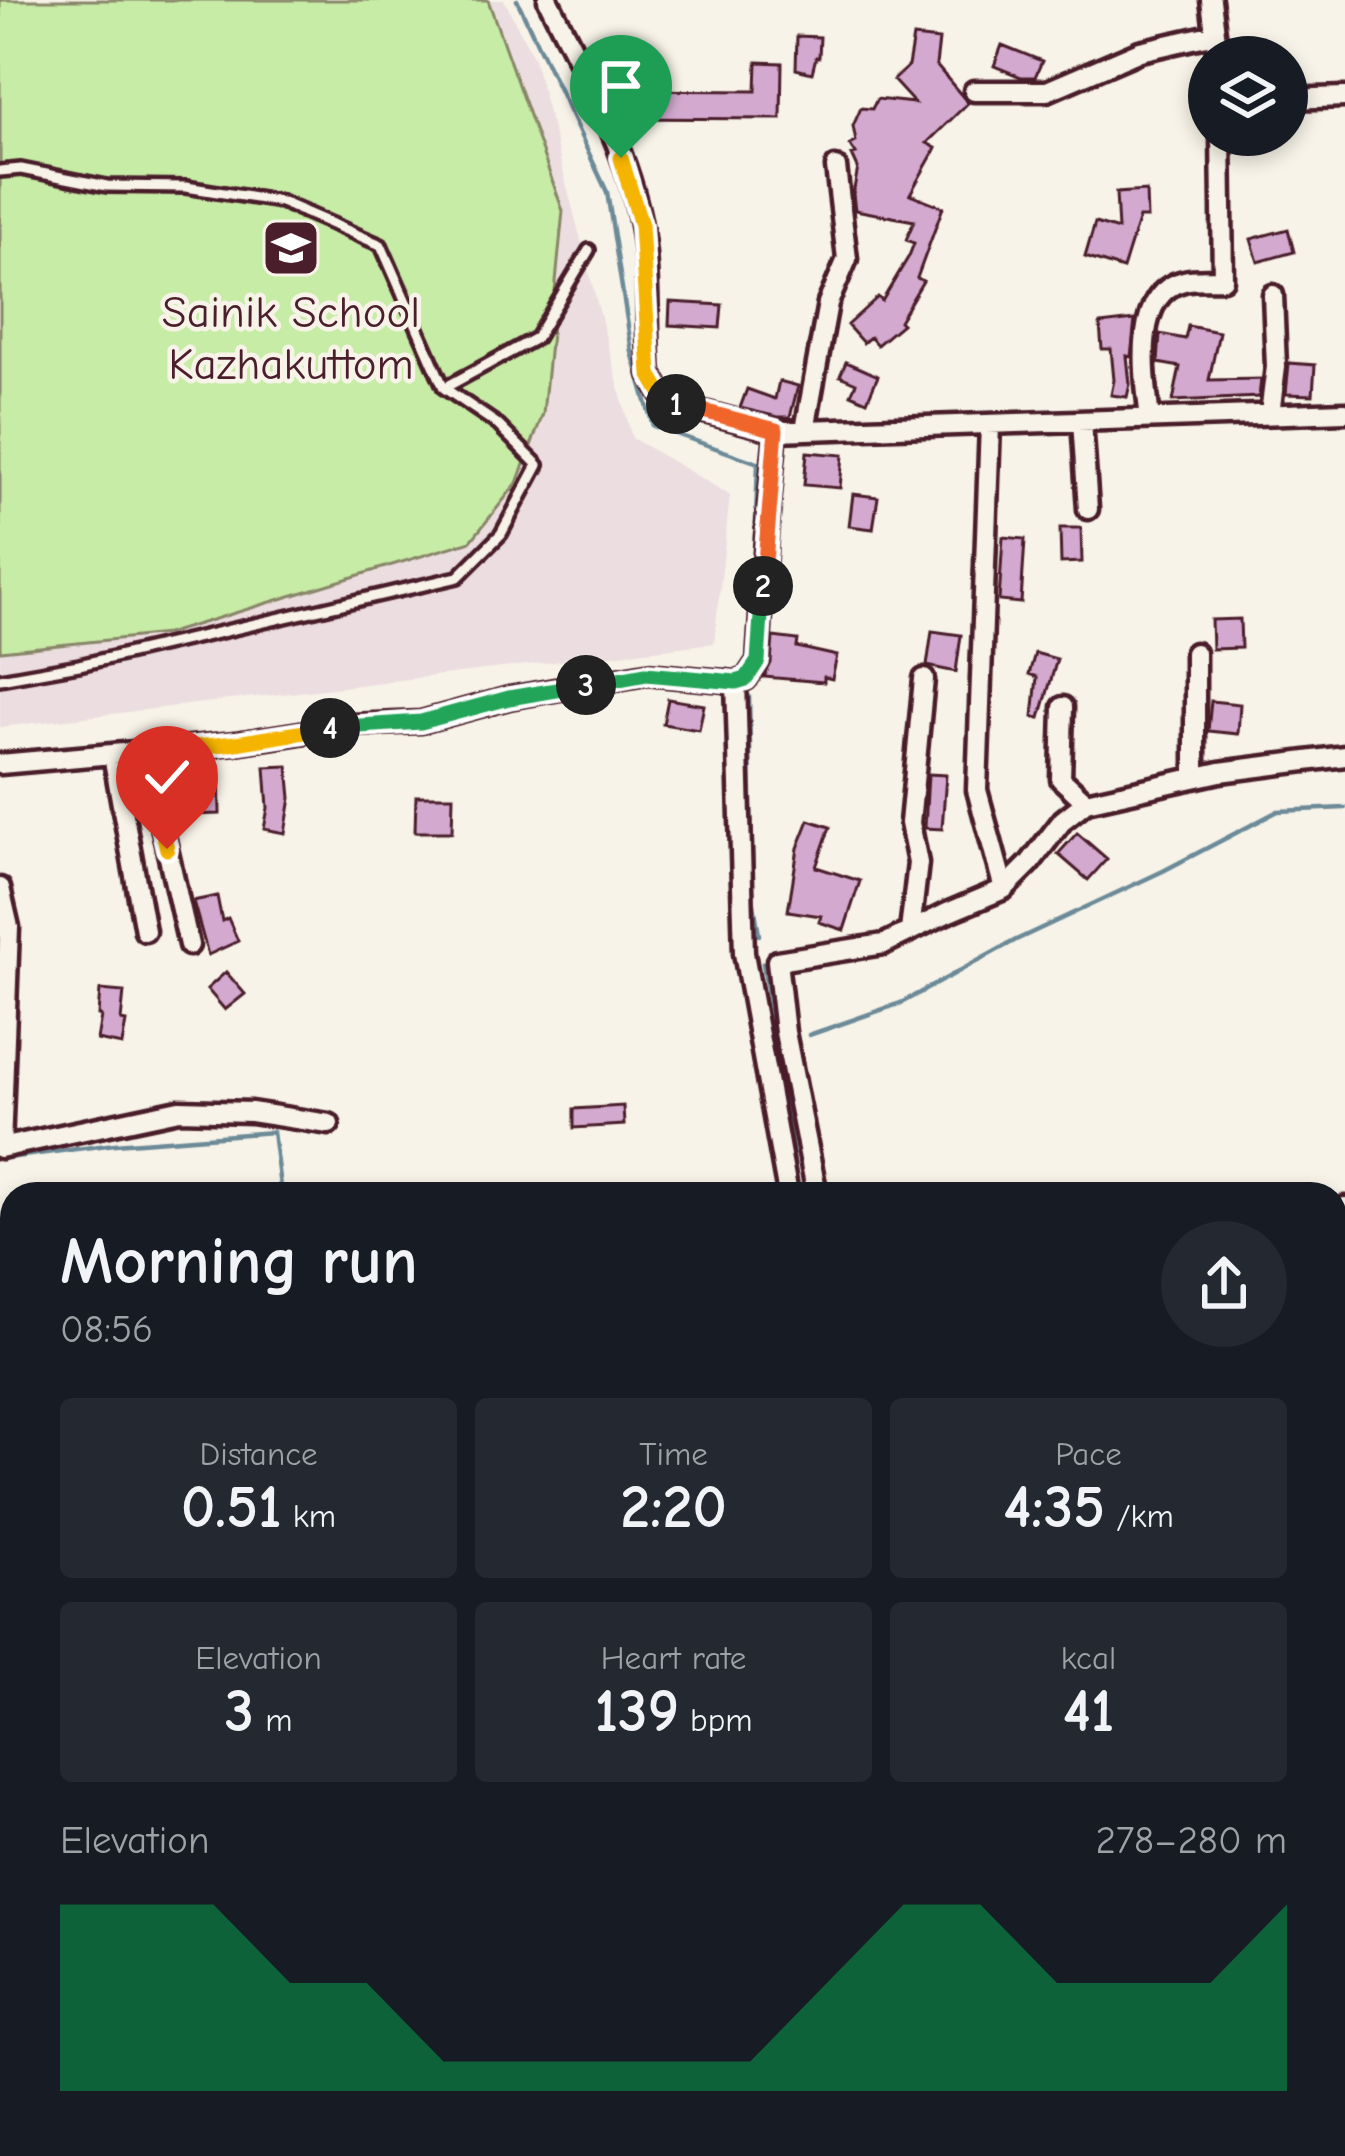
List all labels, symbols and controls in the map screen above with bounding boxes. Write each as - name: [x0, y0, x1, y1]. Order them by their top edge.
- pin: [570, 35, 672, 158]
- map controls: [1188, 36, 1308, 156]
- button: layers: [1188, 36, 1308, 156]
- icon: arrive: [588, 53, 654, 119]
- school or university icon: Sainik School Kazhakuttom: [260, 217, 322, 279]
- place label: Sainik School Kazhakuttom: [162, 286, 420, 390]
- pin: 1: [646, 374, 706, 434]
- text: 1: [670, 385, 682, 423]
- pin: 2: [733, 556, 793, 616]
- text: 2: [755, 567, 771, 605]
- pin: 3: [556, 655, 616, 715]
- text: 3: [578, 666, 594, 704]
- pin: 4: [300, 698, 360, 758]
- text: 4: [322, 709, 338, 747]
- pin: [116, 726, 218, 849]
- icon: check: [134, 744, 200, 810]
- button: share: [1161, 1221, 1287, 1347]
- text: Morning run: [60, 1224, 418, 1300]
- text: 08:56: [60, 1307, 153, 1352]
- text: Distance: [199, 1435, 318, 1473]
- text: Time: [639, 1435, 708, 1473]
- text: Pace: [1055, 1435, 1122, 1473]
- text: 0.51: [181, 1473, 282, 1542]
- text: 2:20: [620, 1473, 727, 1542]
- text: 4:35: [1003, 1473, 1105, 1542]
- text: km: [282, 1497, 336, 1535]
- text: /km: [1105, 1497, 1174, 1535]
- text: Elevation: [195, 1639, 322, 1677]
- text: Heart rate: [601, 1639, 746, 1677]
- text: kcal: [1061, 1639, 1116, 1677]
- text: 3: [225, 1677, 254, 1746]
- text: 139: [594, 1677, 679, 1746]
- text: 41: [1063, 1677, 1114, 1746]
- text: m: [254, 1701, 292, 1739]
- text: bpm: [679, 1701, 753, 1739]
- text: Elevation: [60, 1818, 209, 1863]
- text: 278–280 m: [1095, 1818, 1287, 1863]

